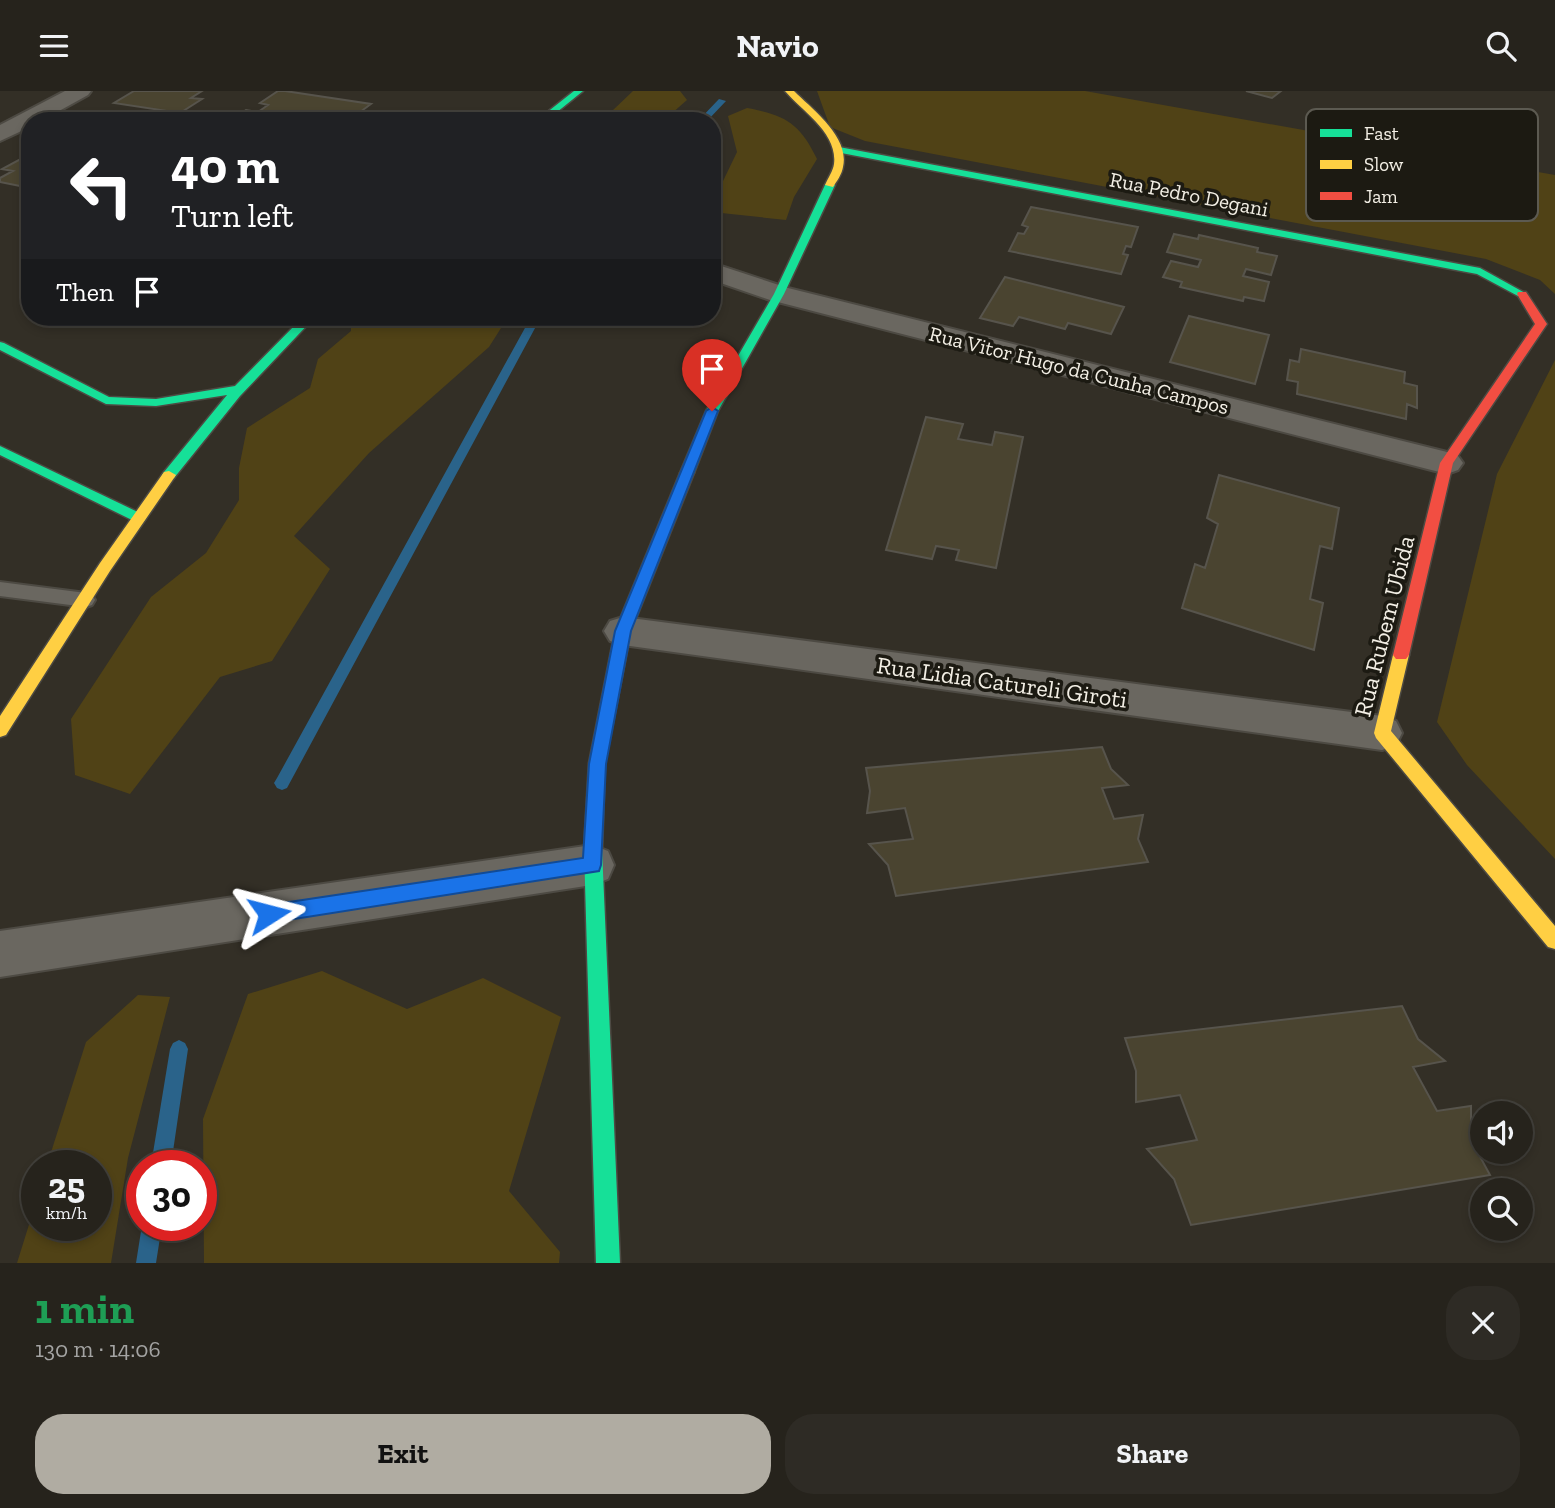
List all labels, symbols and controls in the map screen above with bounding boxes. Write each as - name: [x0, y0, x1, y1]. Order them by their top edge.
- icon: menu: [35, 27, 73, 65]
- text: Navio: [736, 27, 819, 65]
- icon: search: [1482, 27, 1520, 65]
- legend: [1306, 109, 1538, 221]
- text: Fast: [1364, 122, 1399, 145]
- text: 40 m: [171, 137, 279, 196]
- icon: left: [56, 140, 147, 231]
- text: Slow: [1364, 153, 1404, 176]
- street label: Rua Pedro Degani: [1107, 166, 1271, 222]
- text: Jam: [1364, 185, 1398, 208]
- text: Turn left: [171, 197, 293, 235]
- icon: arrive: [128, 273, 166, 311]
- text: Then: [56, 276, 114, 308]
- street label: Rua Vitor Hugo da Cunha Campos: [927, 321, 1231, 419]
- pin: [682, 339, 742, 411]
- icon: arrive: [693, 350, 731, 388]
- street label: Rua Rubem Ubida: [1348, 532, 1421, 719]
- street label: Rua Lidia Catureli Giroti: [875, 650, 1129, 714]
- position arrow: [232, 877, 306, 951]
- map controls: [1470, 1101, 1533, 1241]
- button: sound: [1470, 1101, 1533, 1164]
- speed limit sign: 30: [126, 1150, 217, 1241]
- text: 25: [48, 1165, 85, 1207]
- button: search: [1470, 1178, 1533, 1241]
- text: km/h: [46, 1202, 87, 1224]
- text: 1 min: [35, 1283, 134, 1334]
- button: close: [1446, 1286, 1520, 1360]
- text: 130 m · 14:06: [35, 1335, 161, 1363]
- button: Exit: [35, 1414, 771, 1494]
- button: Share: [785, 1414, 1520, 1494]

